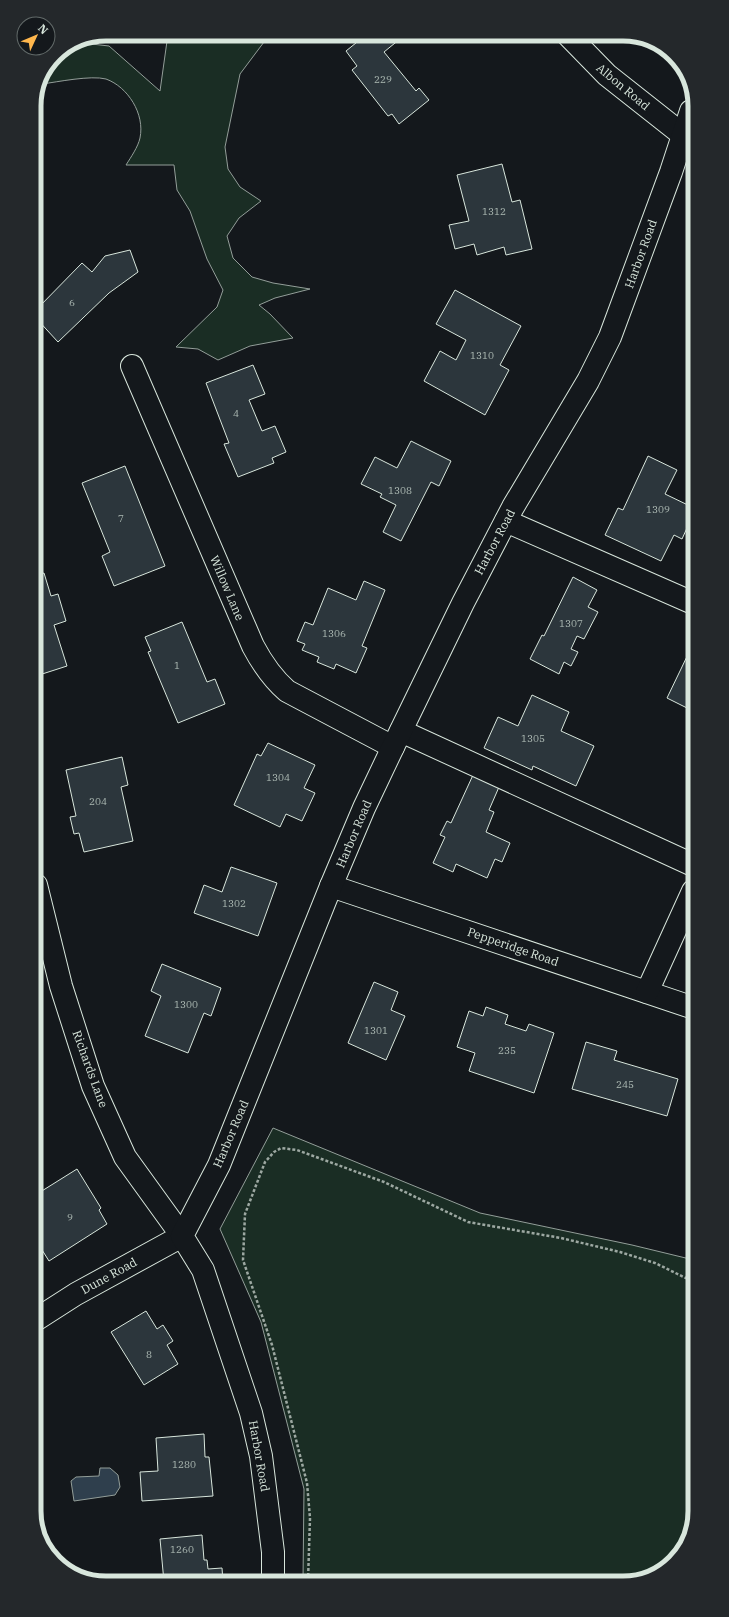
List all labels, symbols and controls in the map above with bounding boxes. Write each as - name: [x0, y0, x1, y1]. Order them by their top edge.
- north arrow: [16, 16, 56, 56]
- text: N: [35, 21, 51, 37]
- street label: Albon Road: [594, 60, 653, 113]
- house number: 229: [374, 73, 392, 86]
- house number: 1312: [482, 205, 506, 218]
- street label: Harbor Road: [621, 217, 660, 290]
- house number: 6: [69, 296, 75, 309]
- house number: 1310: [470, 349, 494, 362]
- house number: 4: [233, 407, 239, 420]
- house number: 1308: [388, 484, 412, 497]
- house number: 1309: [646, 503, 670, 516]
- street label: Harbor Road: [471, 506, 518, 577]
- house number: 7: [118, 512, 124, 525]
- street label: Willow Lane: [207, 553, 248, 622]
- house number: 1307: [559, 617, 583, 630]
- house number: 1306: [322, 627, 346, 640]
- house number: 1: [174, 659, 180, 672]
- house number: 1305: [521, 732, 545, 745]
- house number: 1304: [266, 771, 290, 784]
- house number: 204: [89, 795, 107, 808]
- street label: Harbor Road: [333, 798, 375, 870]
- house number: 1302: [222, 897, 246, 910]
- street label: Pepperidge Road: [465, 924, 561, 969]
- house number: 1300: [174, 998, 198, 1011]
- house number: 1301: [364, 1024, 388, 1037]
- street label: Richards Lane: [70, 1028, 111, 1110]
- house number: 235: [498, 1044, 516, 1057]
- house number: 245: [616, 1078, 634, 1091]
- street label: Harbor Road: [210, 1098, 252, 1170]
- house number: 9: [67, 1211, 73, 1224]
- street label: Dune Road: [78, 1254, 139, 1297]
- house number: 8: [146, 1348, 152, 1361]
- street label: Harbor Road: [246, 1419, 273, 1493]
- house number: 1280: [172, 1458, 196, 1471]
- house number: 1260: [170, 1543, 194, 1556]

